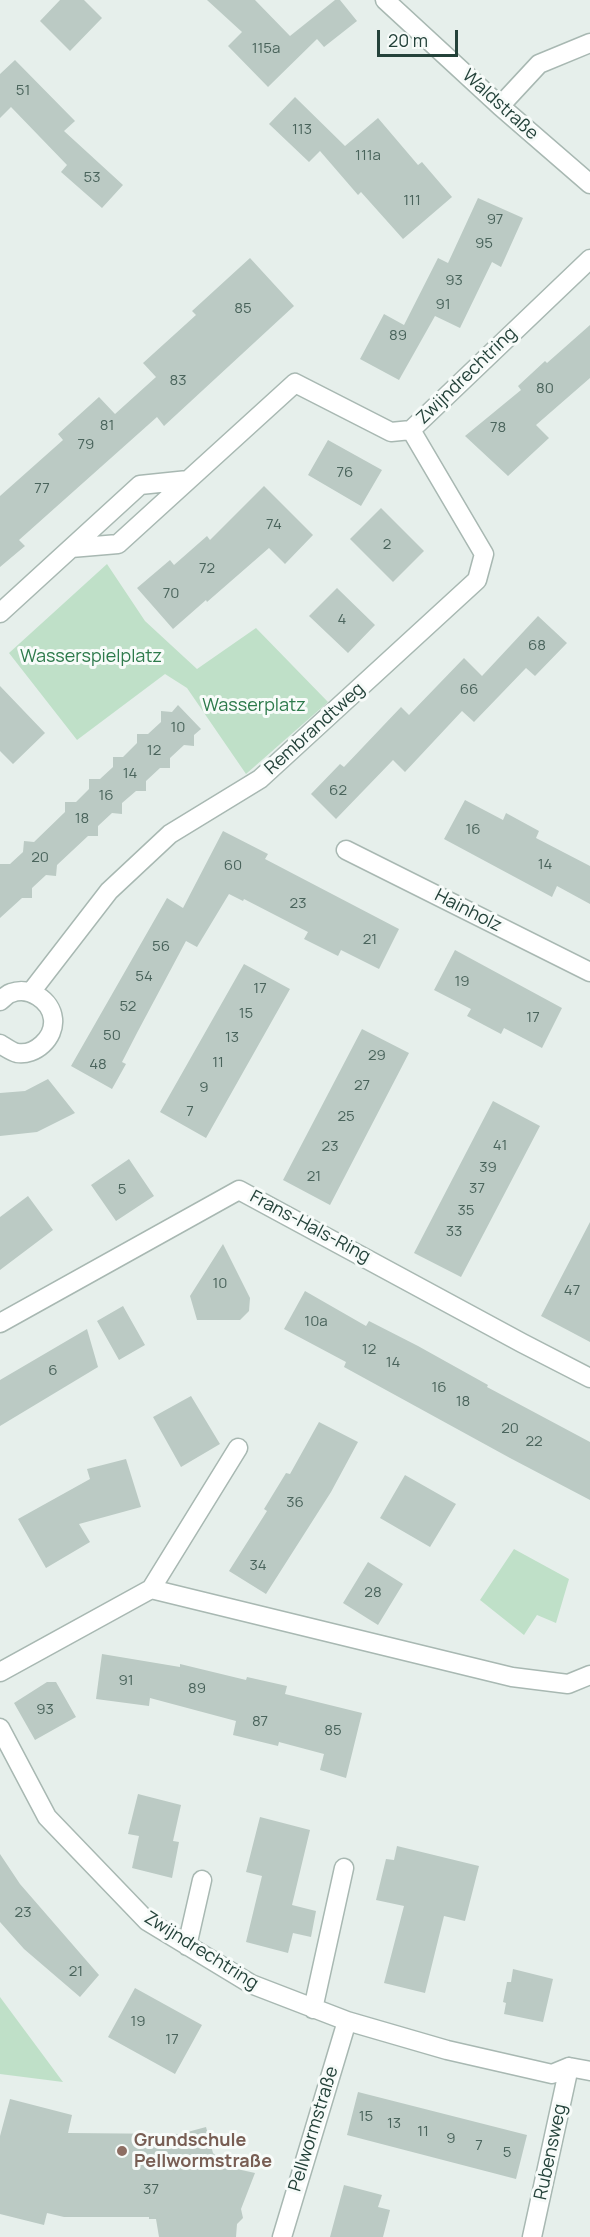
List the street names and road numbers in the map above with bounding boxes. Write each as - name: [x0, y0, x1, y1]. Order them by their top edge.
- street label: Waldstraße: [457, 65, 543, 145]
- street label: Zwijndrechtring: [413, 323, 521, 429]
- street label: Rembrandtweg: [261, 679, 369, 779]
- street label: Hainholz: [431, 885, 505, 937]
- street label: Frans-Hals-Ring: [246, 1186, 374, 1268]
- street label: Zwijndrechtring: [140, 1907, 262, 1995]
- street label: Pellwormstraße: [285, 2064, 343, 2194]
- street label: Rubensweg: [530, 2102, 572, 2202]

